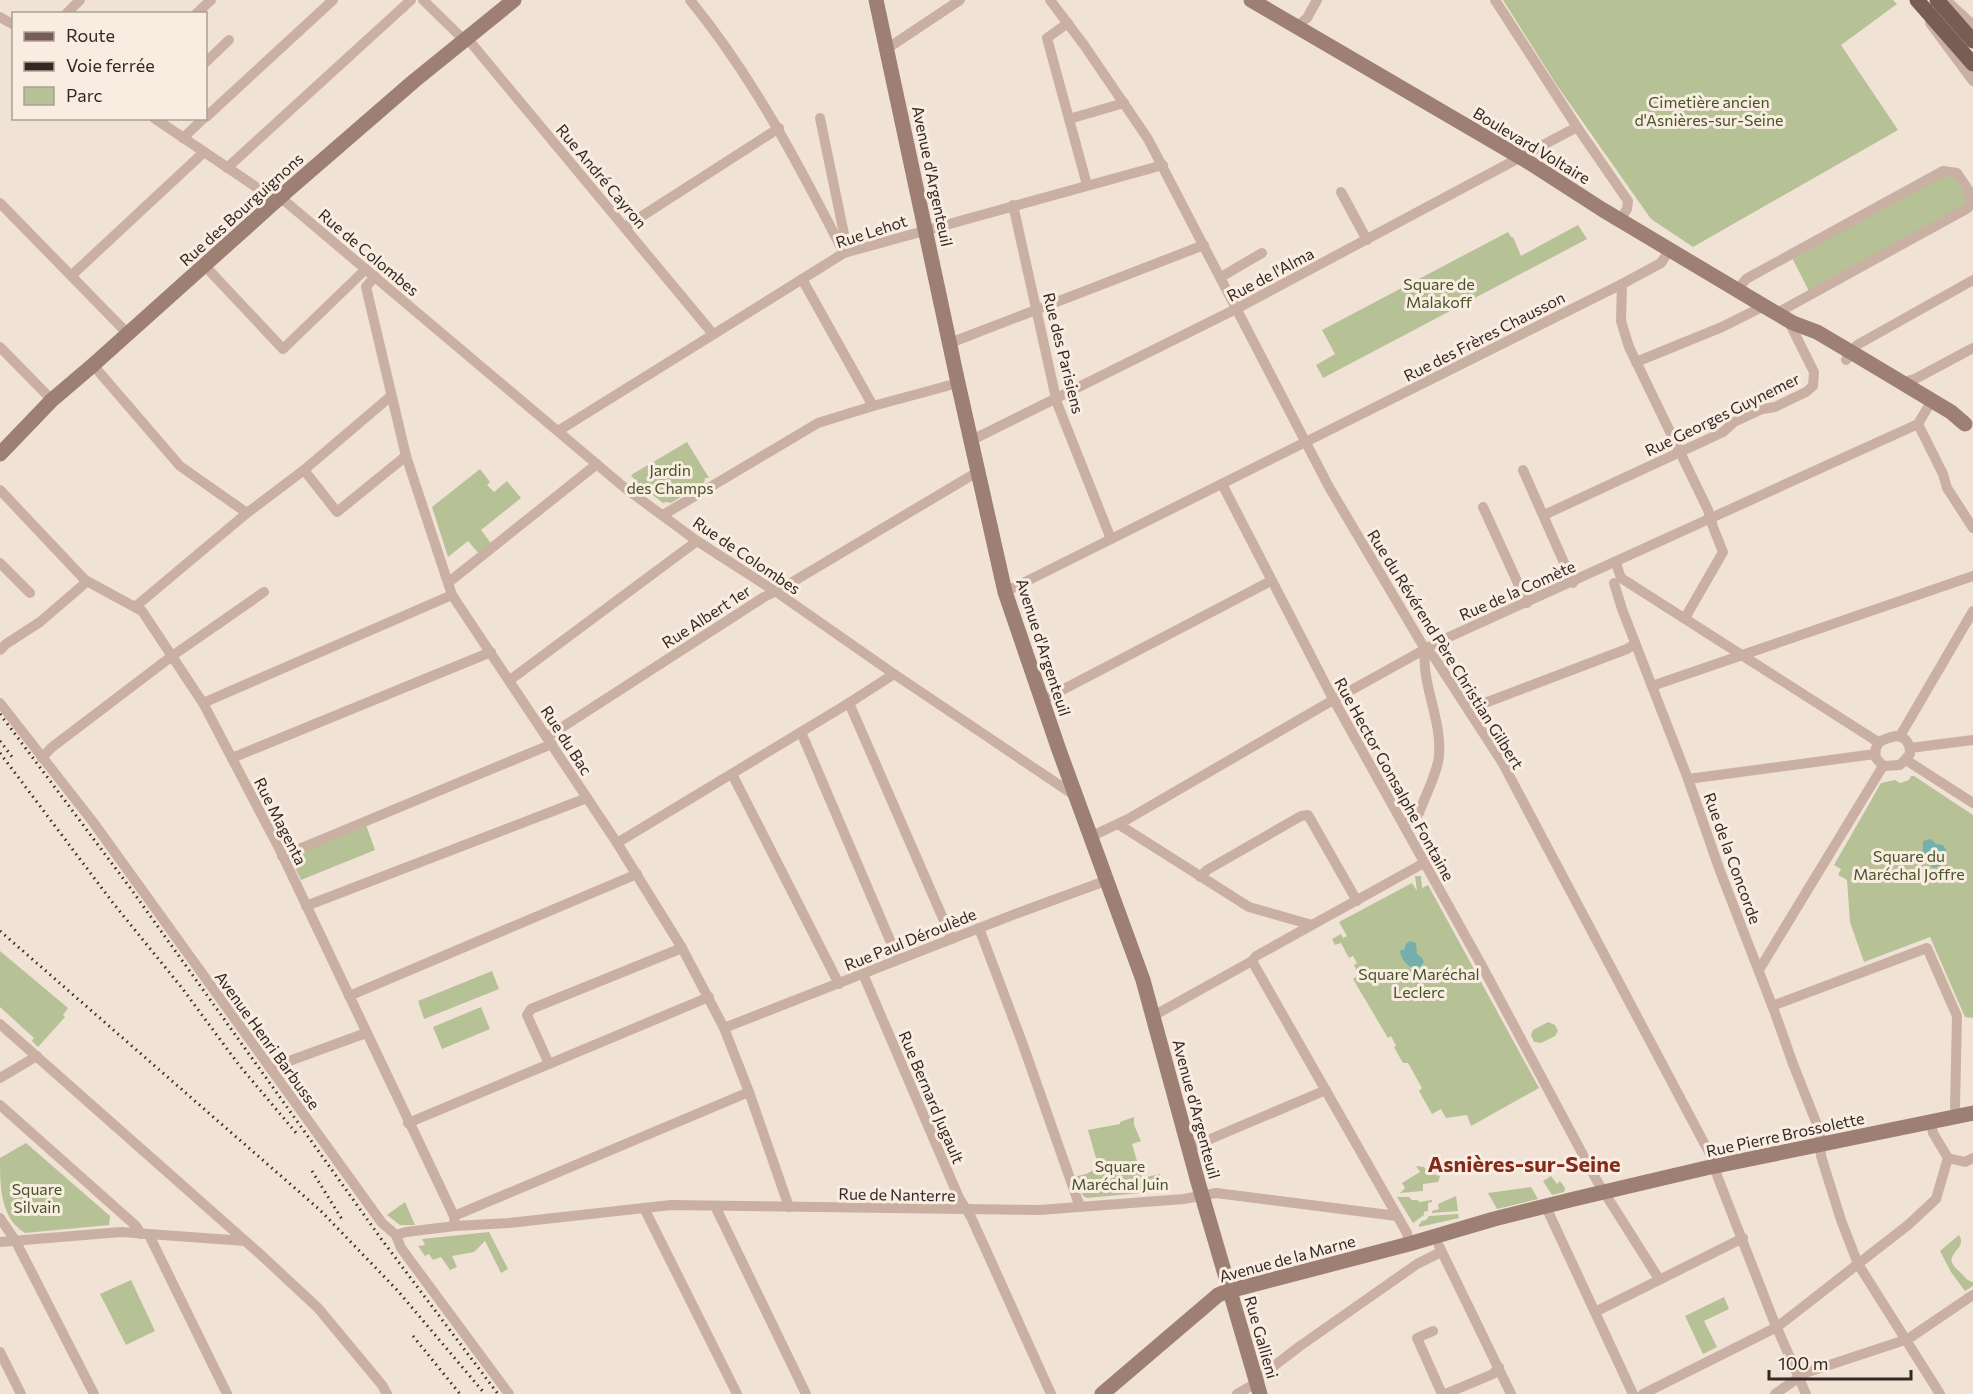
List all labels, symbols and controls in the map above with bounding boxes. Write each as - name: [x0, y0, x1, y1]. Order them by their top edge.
- legend: [12, 12, 207, 120]
- text: Route: [66, 24, 115, 46]
- text: Voie ferrée: [66, 54, 155, 76]
- text: Parc: [66, 84, 103, 106]
- park label: Cimetière ancien d'Asnières-sur-Seine: [1634, 92, 1784, 129]
- street label: Boulevard Voltaire: [1470, 103, 1594, 187]
- street label: Avenue d'Argenteuil: [909, 104, 957, 248]
- street label: Rue André Cayron: [553, 120, 651, 232]
- street label: Rue des Bourguignons: [175, 148, 307, 270]
- street label: Rue de Colombes: [315, 205, 423, 299]
- street label: Rue Lehot: [833, 210, 909, 251]
- street label: Rue de l'Alma: [1223, 243, 1317, 305]
- park label: Square de Malakoff: [1403, 274, 1475, 311]
- street label: Rue des Frères Chausson: [1400, 287, 1568, 385]
- street label: Rue des Parisiens: [1040, 290, 1088, 416]
- street label: Rue Georges Guynemer: [1642, 368, 1803, 460]
- park label: Jardin des Champs: [626, 460, 714, 497]
- street label: Rue de Colombes: [690, 512, 804, 598]
- street label: Rue du Révérend Père Christian Gilbert: [1364, 526, 1528, 773]
- street label: Rue de la Comète: [1456, 556, 1578, 624]
- street label: Avenue d'Argenteuil: [1013, 576, 1075, 718]
- street label: Rue Albert 1er: [658, 580, 754, 652]
- street label: Rue Hector Gonsalphe Fontaine: [1331, 674, 1459, 884]
- street label: Rue du Bac: [538, 702, 597, 778]
- street label: Rue Magenta: [251, 774, 311, 868]
- street label: Rue de la Concorde: [1700, 790, 1766, 926]
- park label: Square du Maréchal Joffre: [1853, 846, 1965, 883]
- street label: Rue Paul Déroulède: [841, 904, 979, 974]
- park label: Square Maréchal Leclerc: [1358, 964, 1480, 1001]
- street label: Avenue Henri Barbusse: [212, 967, 324, 1113]
- street label: Rue Bernard Jugault: [895, 1028, 969, 1167]
- street label: Avenue d'Argenteuil: [1169, 1037, 1225, 1181]
- street label: Rue Pierre Brossolette: [1704, 1108, 1866, 1160]
- district label: Asnières-sur-Seine: [1428, 1150, 1620, 1177]
- park label: Square Maréchal Juin: [1071, 1156, 1169, 1193]
- park label: Square Silvain: [12, 1179, 62, 1216]
- street label: Rue de Nanterre: [838, 1183, 956, 1205]
- street label: Avenue de la Marne: [1217, 1231, 1357, 1285]
- street label: Rue Gallieni: [1241, 1293, 1283, 1381]
- scale bar: [1769, 1343, 1912, 1381]
- text: 100 m: [1778, 1352, 1828, 1374]

